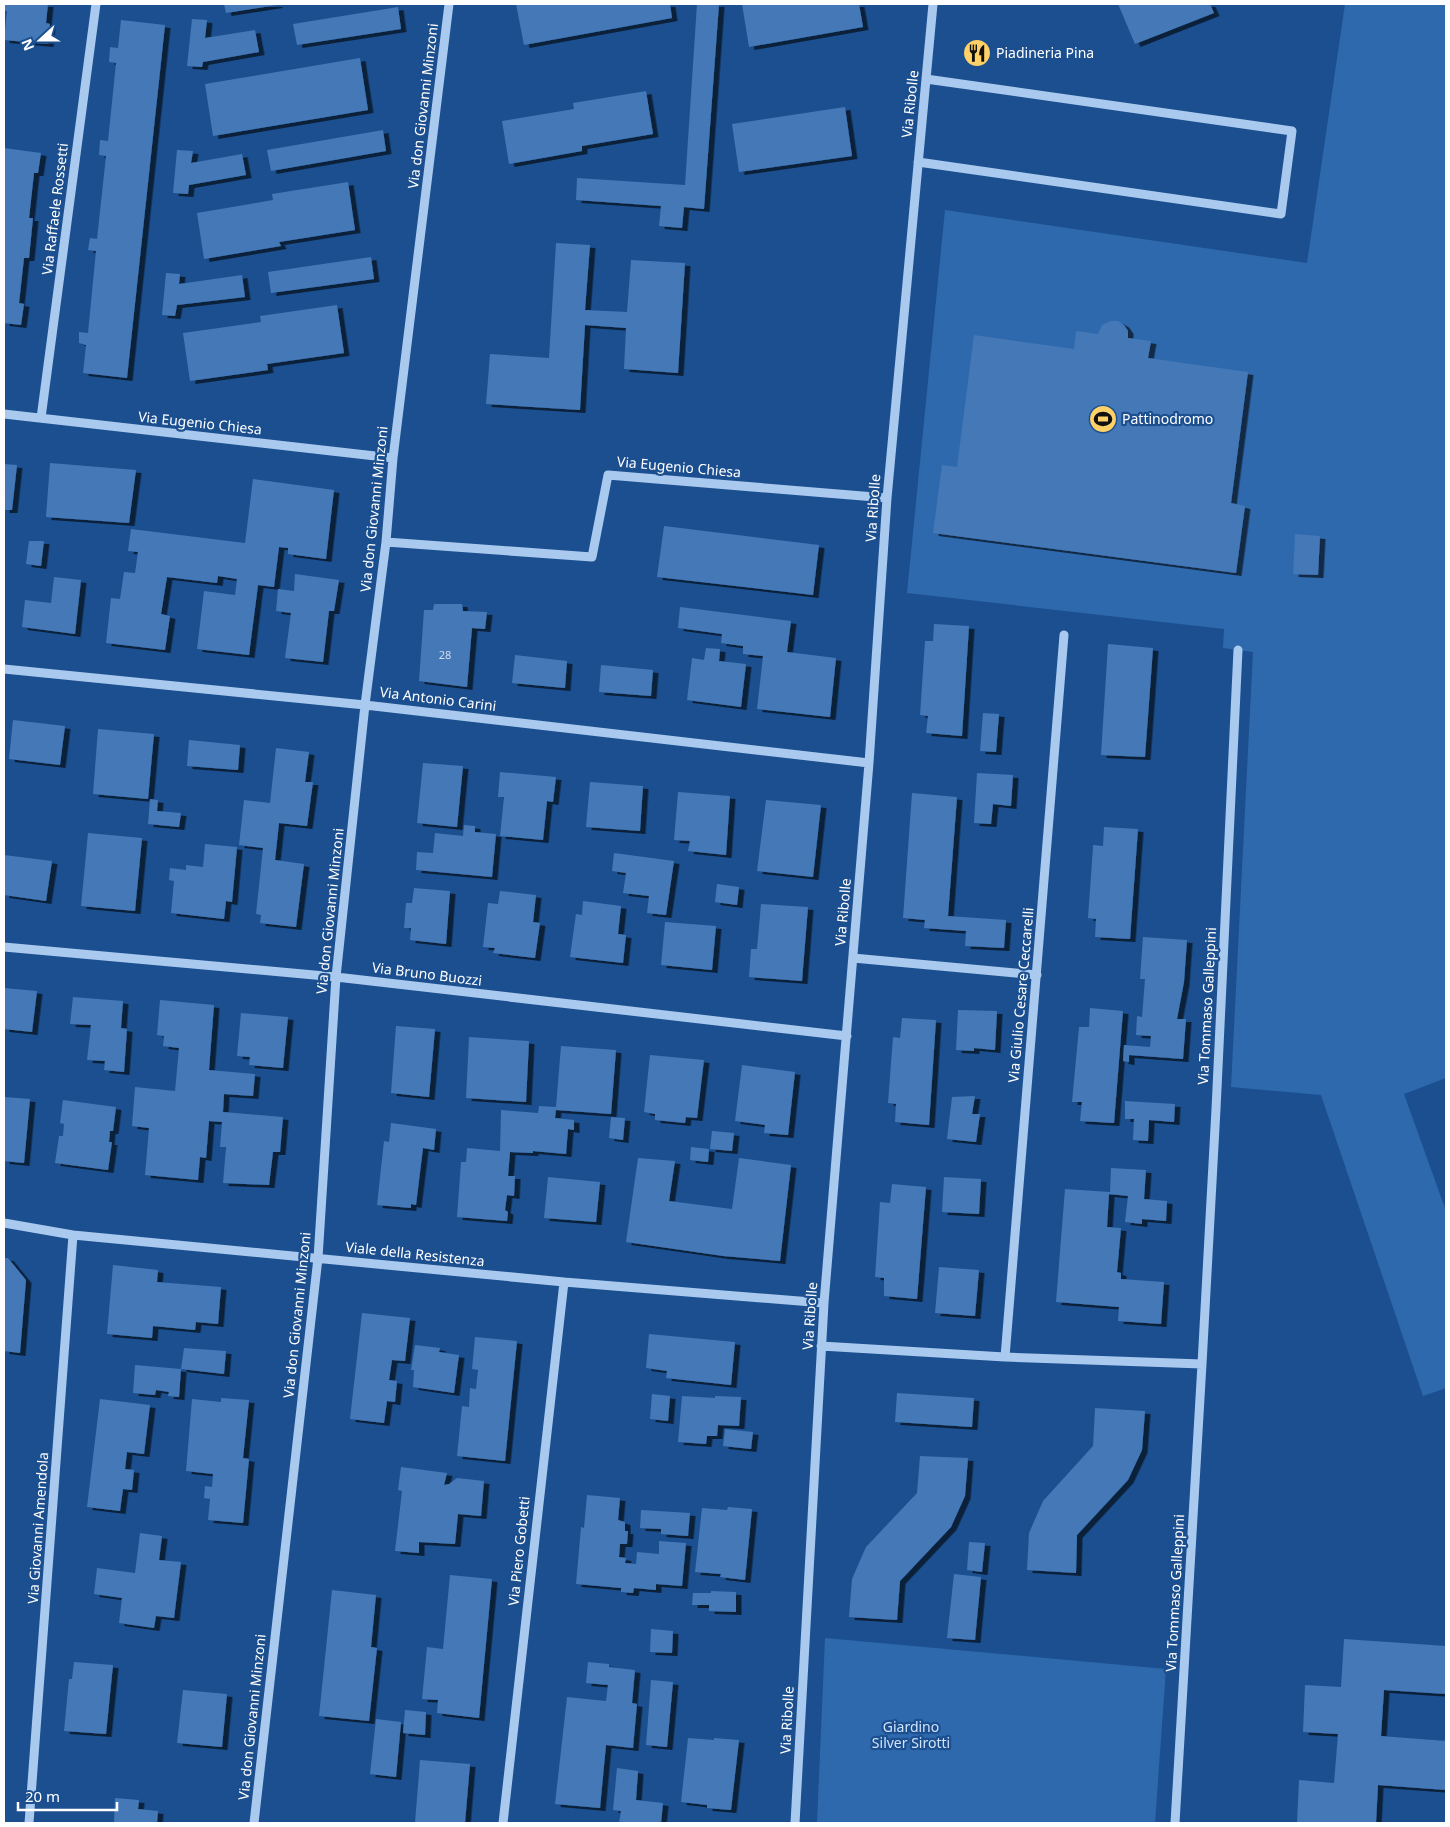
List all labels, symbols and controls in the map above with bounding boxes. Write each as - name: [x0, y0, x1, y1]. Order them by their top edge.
- north arrow: [15, 15, 65, 65]
- street label: Via don Giovanni Minzoni: [403, 22, 442, 190]
- text: N: [16, 36, 38, 54]
- restaurant icon: Piadineria Pina: [962, 38, 992, 68]
- place label: Piadineria Pina: [996, 43, 1094, 62]
- street label: Via Ribolle: [896, 69, 923, 139]
- street label: Via Raffaele Rossetti: [37, 142, 72, 276]
- sports icon: Pattinodromo: [1088, 404, 1118, 434]
- street label: Via Eugenio Chiesa: [137, 407, 263, 438]
- place label: Pattinodromo: [1122, 409, 1213, 428]
- street label: Via don Giovanni Minzoni: [355, 425, 392, 593]
- street label: Via Eugenio Chiesa: [616, 452, 742, 481]
- street label: Via Ribolle: [861, 473, 884, 543]
- house number: 28: [439, 647, 451, 662]
- street label: Via Antonio Carini: [379, 682, 497, 715]
- street label: Via don Giovanni Minzoni: [311, 827, 348, 995]
- street label: Via Ribolle: [830, 877, 855, 947]
- street label: Via Giulio Cesare Ceccarelli: [1003, 907, 1038, 1083]
- street label: Via Tommaso Galleppini: [1193, 927, 1220, 1085]
- street label: Via Bruno Buozzi: [371, 957, 483, 990]
- street label: Via don Giovanni Minzoni: [278, 1231, 315, 1399]
- street label: Viale della Resistenza: [344, 1237, 486, 1270]
- street label: Via Ribolle: [798, 1281, 821, 1351]
- street label: Via Giovanni Amendola: [23, 1451, 52, 1605]
- street label: Via Piero Gobetti: [503, 1495, 534, 1607]
- street label: Via Tommaso Galleppini: [1161, 1514, 1188, 1672]
- street label: Via don Giovanni Minzoni: [233, 1633, 270, 1801]
- street label: Via Ribolle: [775, 1685, 798, 1754]
- park label: Giardino Silver Sirotti: [872, 1717, 950, 1752]
- scale bar: [18, 1780, 116, 1812]
- text: 20 m: [25, 1786, 60, 1806]

